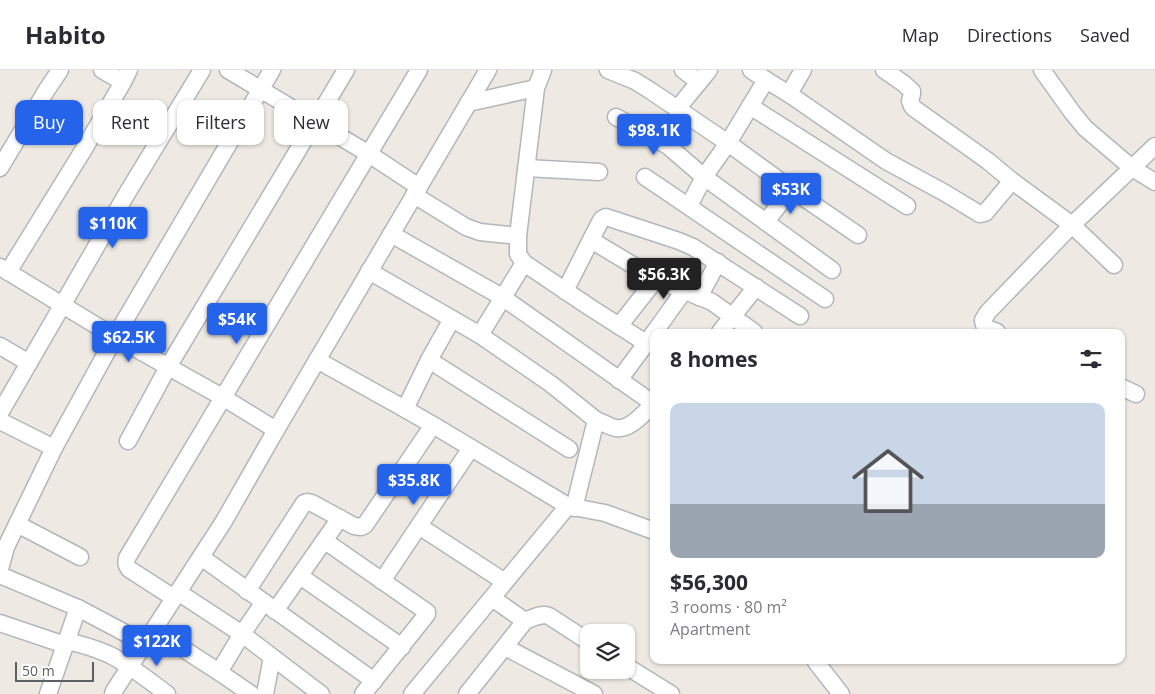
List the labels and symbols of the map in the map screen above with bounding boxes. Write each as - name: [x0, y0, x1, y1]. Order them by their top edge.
- pin: $98.1K: [613, 114, 695, 156]
- pin: $53K: [761, 172, 821, 215]
- pin: $110K: [78, 206, 148, 249]
- pin: $56.3K: [623, 258, 705, 300]
- pin: $54K: [207, 302, 267, 345]
- pin: $62.5K: [88, 320, 170, 363]
- pin: $35.8K: [373, 464, 455, 506]
- pin: $122K: [122, 624, 192, 667]
- scale bar: [15, 659, 94, 682]

